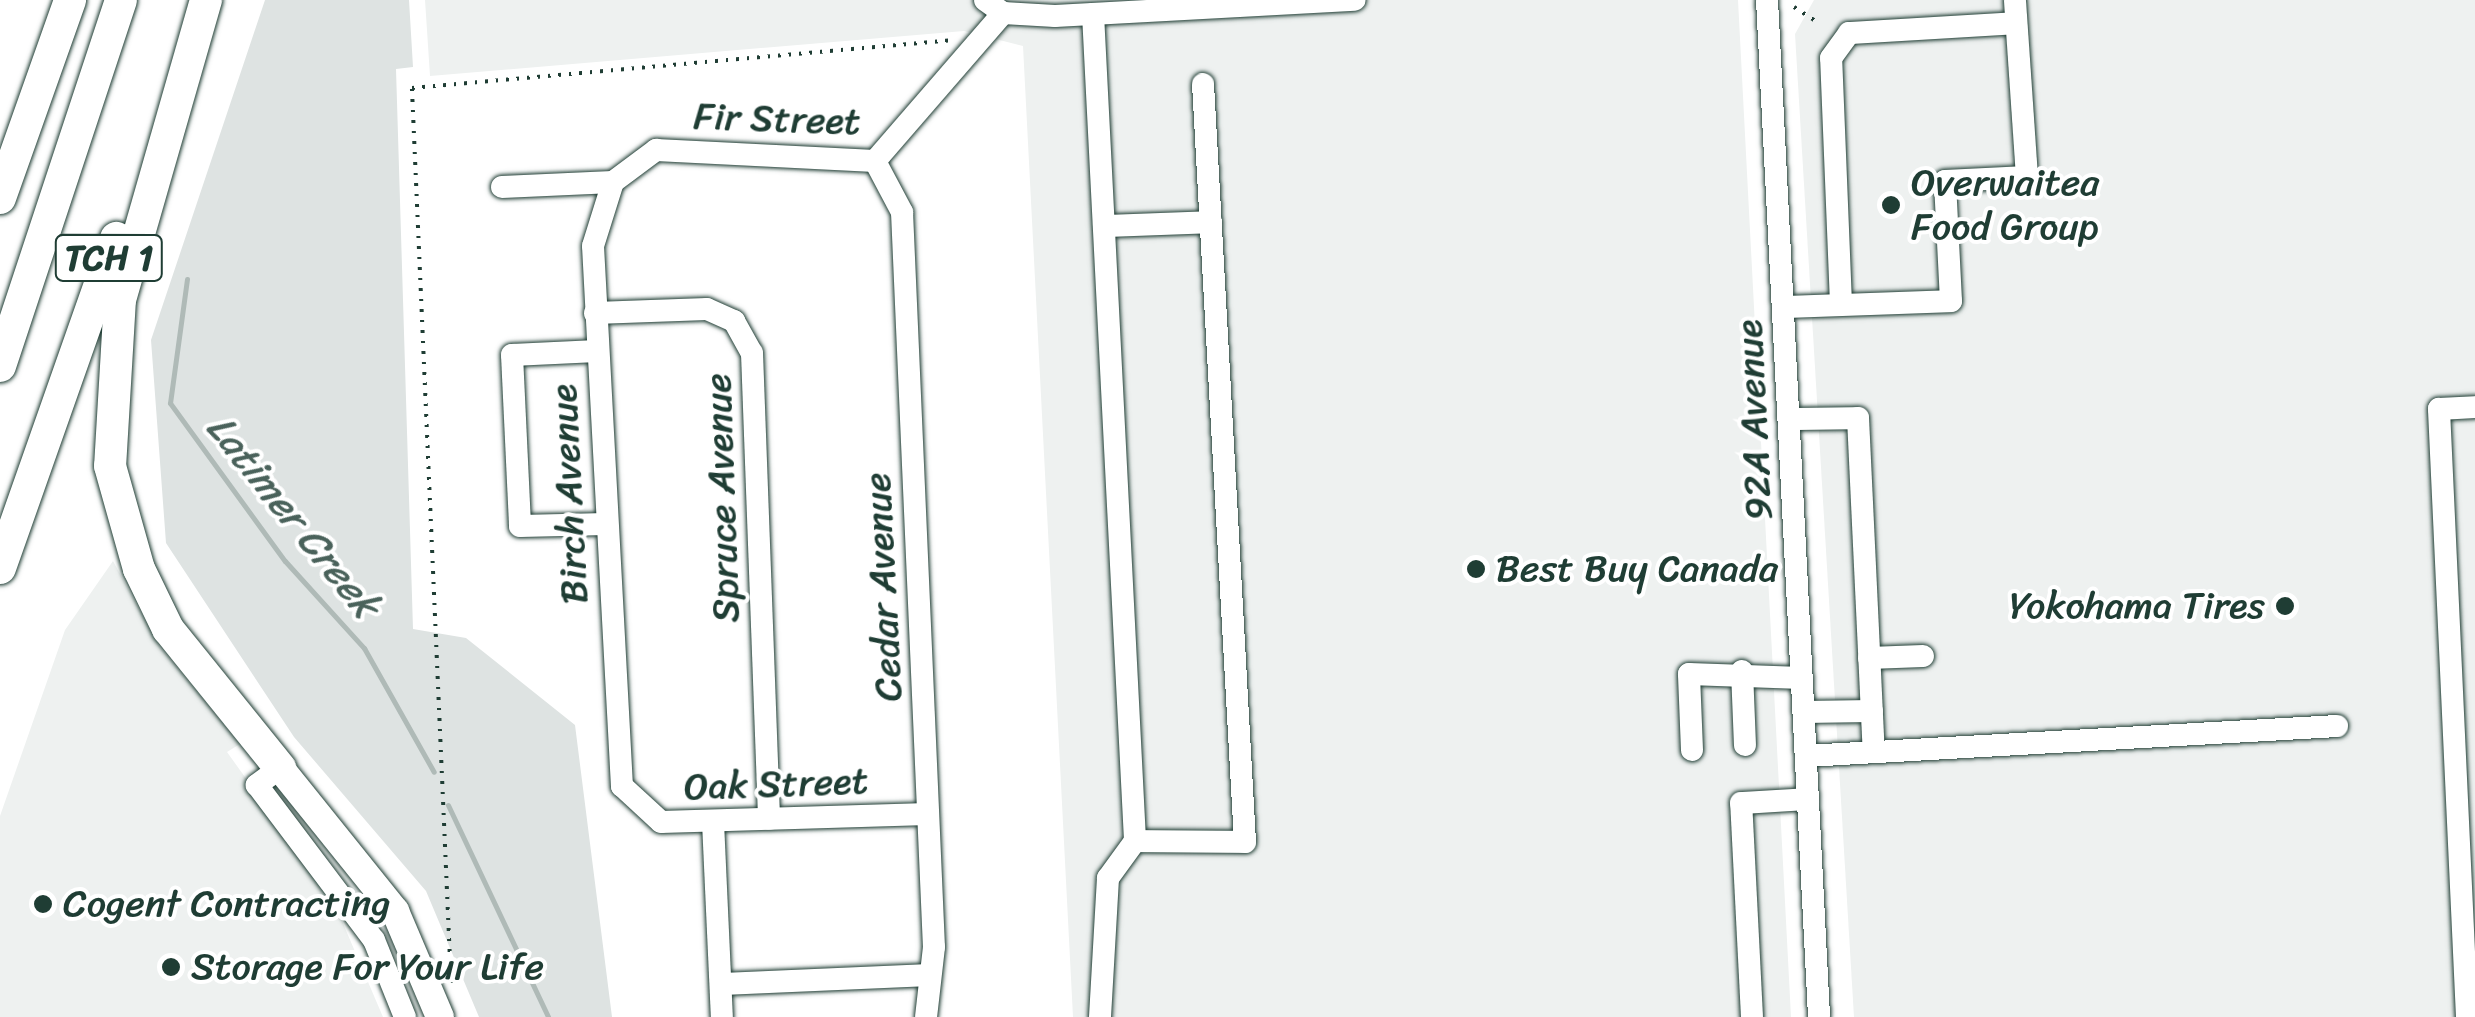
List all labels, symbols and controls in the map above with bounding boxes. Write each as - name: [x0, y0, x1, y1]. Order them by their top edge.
- street label: Fir Street: [693, 93, 861, 145]
- place label: Overwaitea Food Group: [1911, 160, 2099, 250]
- marker: Overwaitea Food Group: [1880, 194, 1902, 216]
- road number: TCH 1: [54, 228, 164, 288]
- street label: 92A Avenue: [1726, 318, 1782, 522]
- street label: Spruce Avenue: [695, 373, 749, 623]
- street label: Birch Avenue: [540, 383, 598, 605]
- water label: Latimer Creek: [196, 405, 390, 627]
- street label: Cedar Avenue: [854, 471, 912, 703]
- place label: Best Buy Canada: [1496, 546, 1779, 592]
- marker: Best Buy Canada: [1465, 558, 1487, 580]
- place label: Yokohama Tires: [2008, 583, 2265, 629]
- marker: Yokohama Tires: [2274, 595, 2296, 617]
- street label: Oak Street: [683, 758, 869, 810]
- place label: Cogent Contracting: [63, 881, 391, 927]
- marker: Cogent Contracting: [32, 893, 54, 915]
- place label: Storage For Your Life: [191, 944, 545, 990]
- marker: Storage For Your Life: [160, 956, 182, 978]

